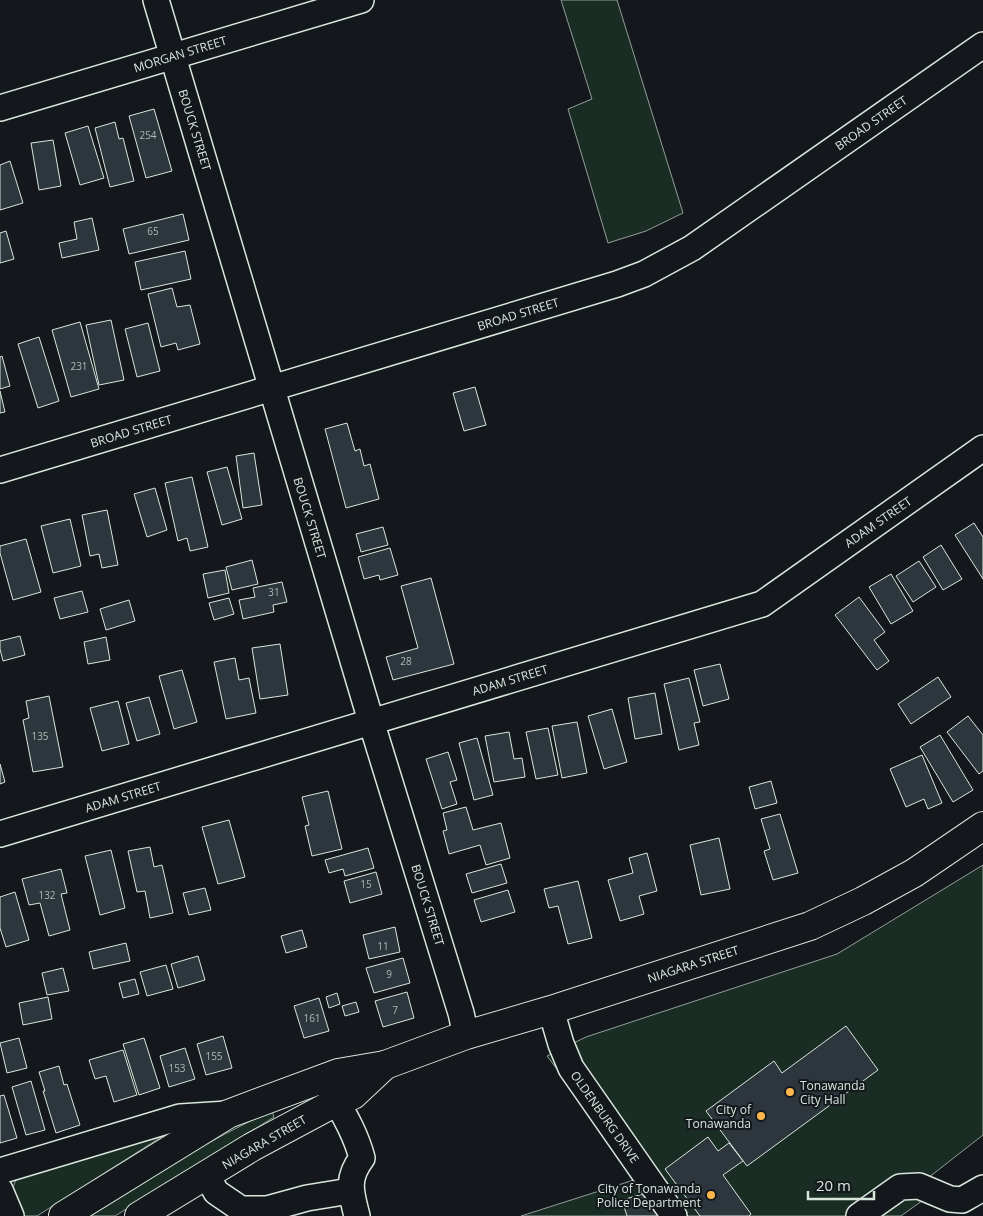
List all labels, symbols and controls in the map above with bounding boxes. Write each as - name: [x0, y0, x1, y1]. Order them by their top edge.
- street label: MORGAN STREET: [131, 32, 229, 76]
- street label: BOUCK STREET: [175, 87, 216, 173]
- street label: BROAD STREET: [832, 92, 911, 154]
- house number: 254: [139, 128, 157, 142]
- house number: 65: [147, 224, 159, 238]
- street label: BROAD STREET: [475, 293, 561, 334]
- house number: 231: [70, 359, 88, 373]
- street label: BROAD STREET: [88, 410, 174, 451]
- street label: BOUCK STREET: [290, 475, 331, 561]
- street label: ADAM STREET: [841, 492, 915, 551]
- house number: 31: [268, 585, 280, 599]
- house number: 28: [400, 654, 412, 668]
- street label: ADAM STREET: [470, 660, 550, 700]
- house number: 135: [31, 729, 49, 743]
- street label: ADAM STREET: [83, 777, 163, 817]
- street label: BOUCK STREET: [408, 862, 449, 948]
- house number: 15: [360, 877, 372, 891]
- house number: 132: [38, 888, 56, 902]
- house number: 11: [377, 939, 389, 953]
- street label: NIAGARA STREET: [645, 941, 741, 987]
- house number: 9: [386, 967, 392, 981]
- house number: 7: [392, 1003, 398, 1017]
- house number: 161: [303, 1011, 321, 1025]
- house number: 155: [205, 1049, 223, 1063]
- house number: 153: [168, 1061, 186, 1075]
- street label: OLDENBURG DRIVE: [567, 1067, 643, 1167]
- place label: Tonawanda City Hall: [800, 1077, 865, 1108]
- marker: Tonawanda City Hall: [784, 1086, 796, 1098]
- place label: City of Tonawanda: [686, 1101, 752, 1132]
- marker: City of Tonawanda: [755, 1110, 767, 1122]
- street label: NIAGARA STREET: [219, 1111, 310, 1173]
- scale bar: [808, 1168, 874, 1200]
- text: 20 m: [816, 1175, 851, 1195]
- place label: City of Tonawanda Police Department: [597, 1180, 701, 1211]
- marker: City of Tonawanda Police Department: [705, 1189, 717, 1201]

